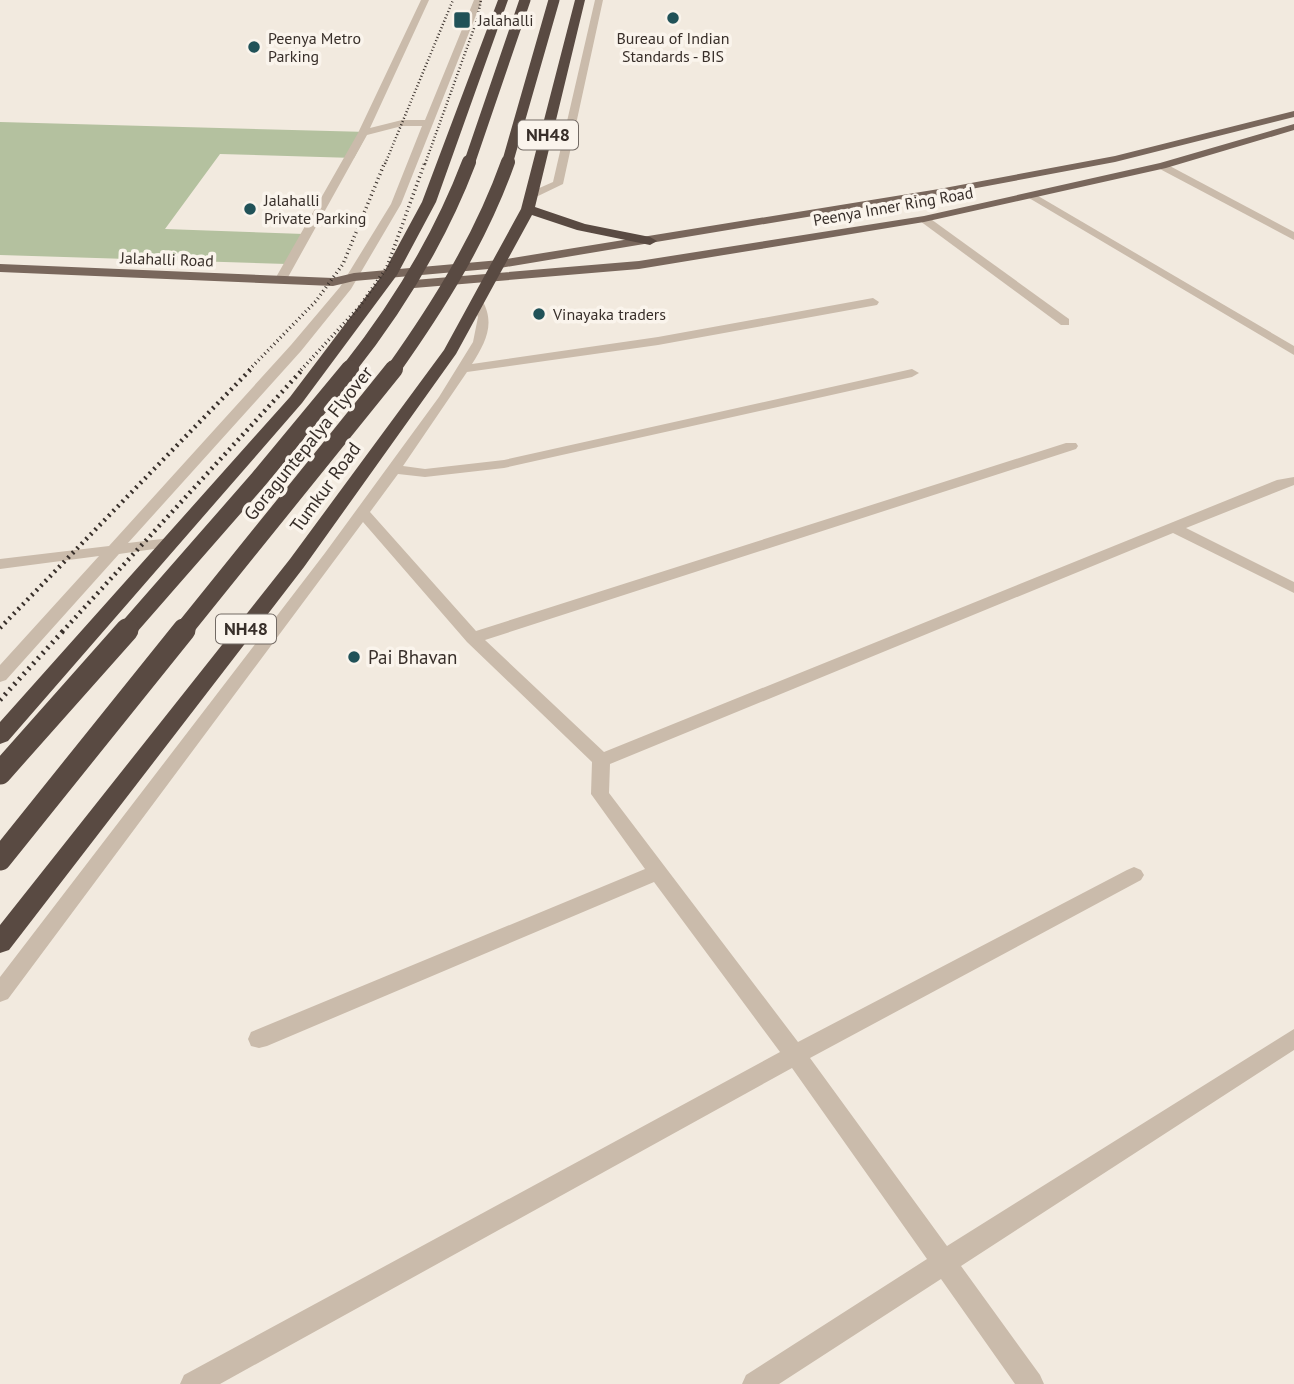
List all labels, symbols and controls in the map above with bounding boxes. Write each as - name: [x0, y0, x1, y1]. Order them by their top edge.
- marker: Jalahalli: [452, 10, 472, 30]
- place label: Jalahalli: [477, 10, 534, 30]
- marker: Bureau of Indian Standards - BIS: [665, 10, 681, 26]
- place label: Peenya Metro Parking: [268, 28, 361, 66]
- place label: Bureau of Indian Standards - BIS: [616, 28, 730, 66]
- marker: Peenya Metro Parking: [246, 39, 262, 55]
- road number: NH48: [518, 120, 578, 150]
- street label: Peenya Inner Ring Road: [811, 182, 975, 230]
- place label: Jalahalli Private Parking: [263, 190, 366, 228]
- marker: Jalahalli Private Parking: [242, 201, 258, 217]
- street label: Jalahalli Road: [119, 247, 214, 271]
- place label: Vinayaka traders: [552, 304, 666, 324]
- marker: Vinayaka traders: [531, 306, 547, 322]
- street label: Goraguntepalya Flyover: [238, 360, 378, 525]
- street label: Tumkur Road: [284, 437, 366, 537]
- road number: NH48: [216, 614, 276, 644]
- place label: Pai Bhavan: [368, 645, 457, 669]
- marker: Pai Bhavan: [346, 649, 362, 665]

